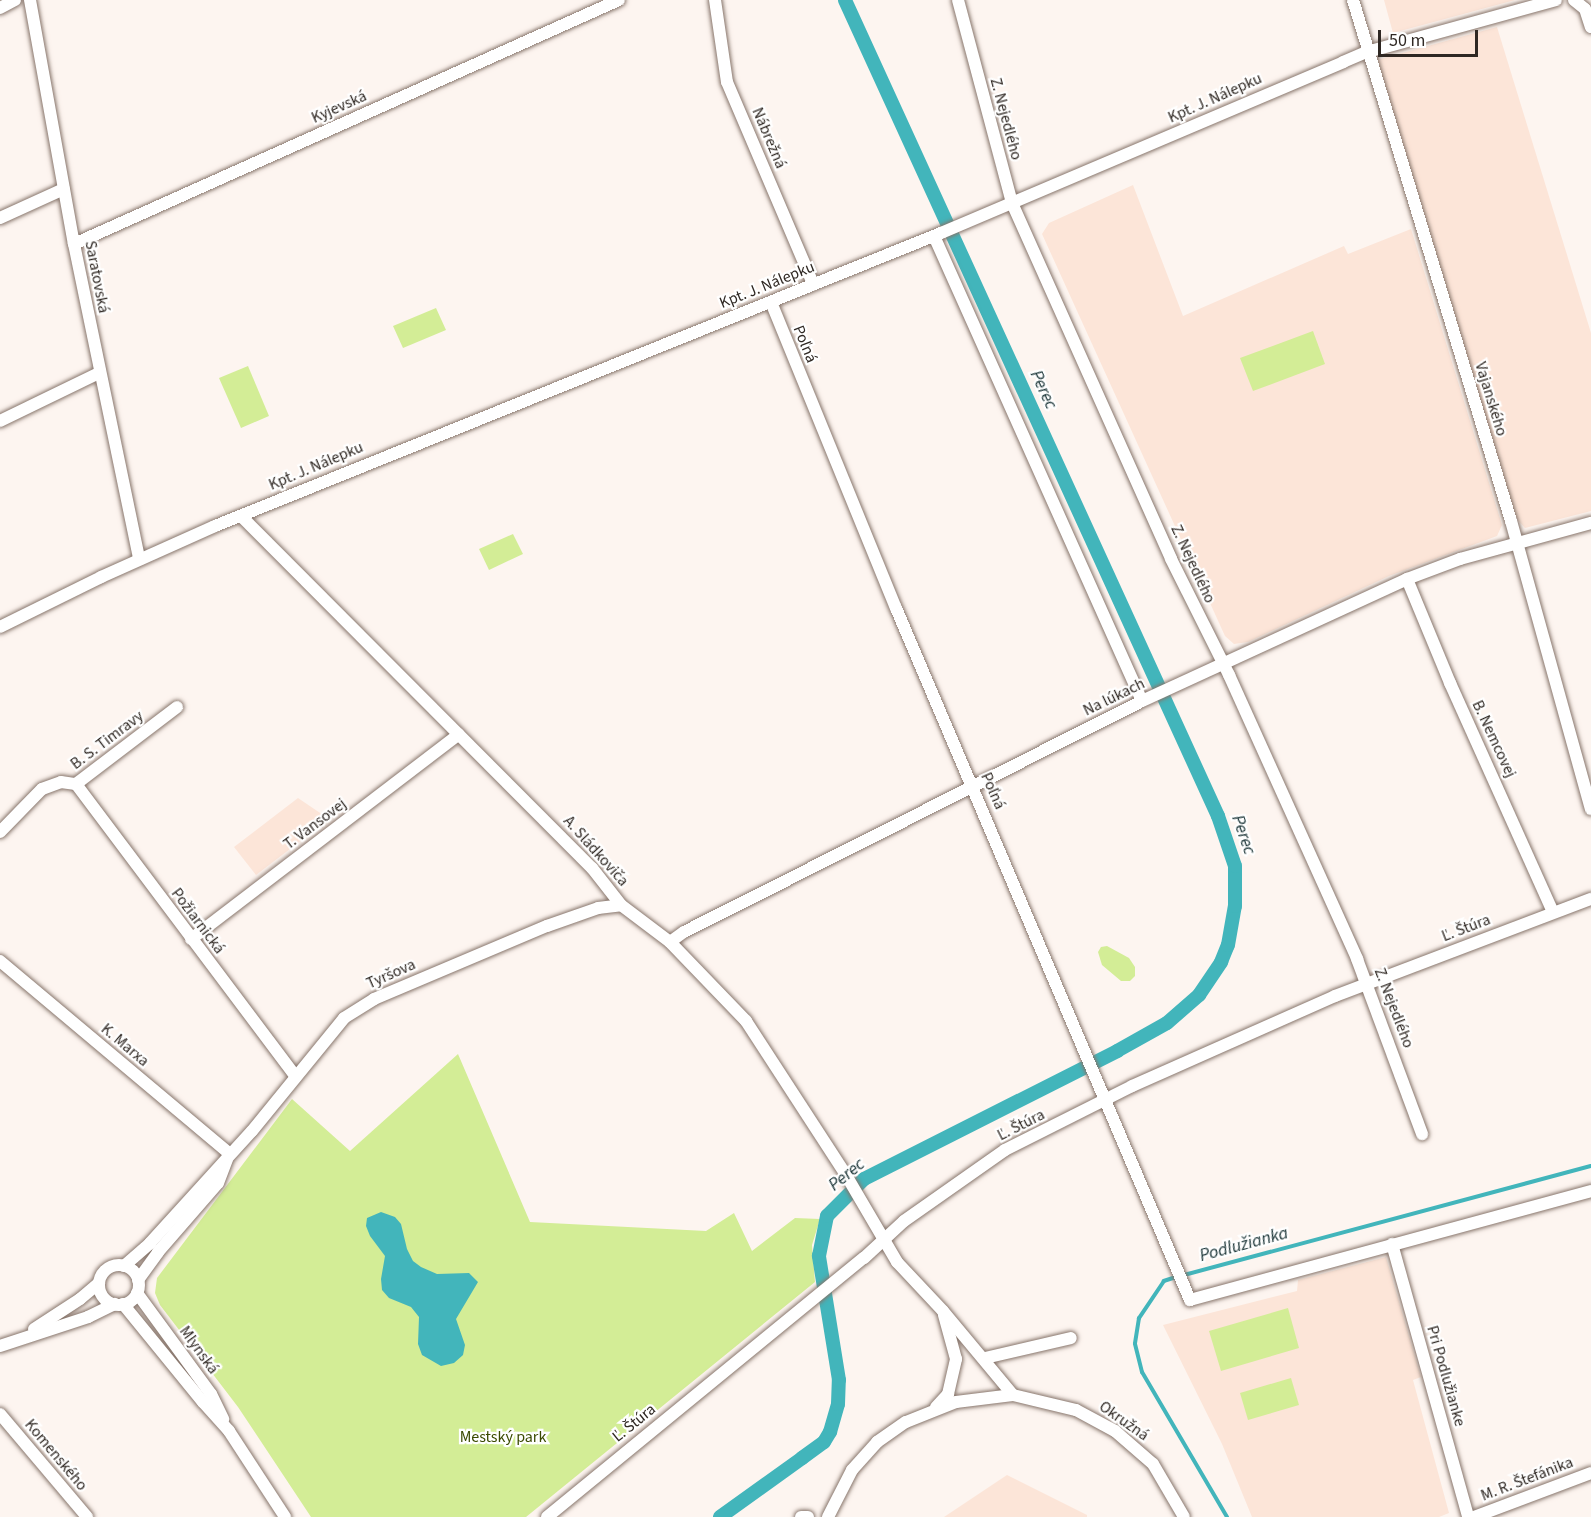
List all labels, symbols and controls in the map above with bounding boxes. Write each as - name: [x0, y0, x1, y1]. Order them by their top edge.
- scale bar: [1381, 18, 1482, 56]
- text: 50 m: [1389, 28, 1425, 53]
- street label: Kpt. J. Nálepku: [1165, 69, 1265, 127]
- street label: Z. Nejedlého: [986, 76, 1026, 162]
- street label: Kyjevská: [308, 86, 370, 128]
- street label: Nábrežná: [748, 105, 790, 171]
- street label: Saratovská: [81, 239, 113, 315]
- street label: Kpt. J. Nálepku: [717, 257, 817, 313]
- street label: Poľná: [789, 323, 821, 365]
- street label: Vajanského: [1471, 360, 1511, 438]
- water label: Perec: [1025, 367, 1061, 413]
- street label: Kpt. J. Nálepku: [266, 437, 366, 495]
- street label: Z. Nejedlého: [1166, 522, 1220, 606]
- street label: Na lúkach: [1080, 674, 1148, 720]
- street label: B. Nemcovej: [1468, 697, 1520, 781]
- street label: B. S. Timravy: [67, 706, 147, 774]
- street label: Poľná: [976, 770, 1010, 812]
- street label: T. Vansovej: [280, 794, 350, 854]
- street label: A. Sládkoviča: [559, 812, 633, 890]
- water label: Perec: [1226, 812, 1260, 858]
- street label: Požiarnická: [167, 884, 229, 958]
- street label: Ľ. Štúra: [1439, 910, 1493, 946]
- street label: Tyršova: [364, 955, 418, 993]
- street label: Z. Nejedlého: [1370, 965, 1418, 1051]
- street label: K. Marxa: [97, 1019, 153, 1071]
- street label: Ľ. Štúra: [994, 1105, 1048, 1145]
- water label: Perec: [824, 1154, 870, 1196]
- water label: Podlužianka: [1197, 1223, 1291, 1267]
- street label: Mlynská: [175, 1322, 223, 1378]
- street label: Pri Podlužianke: [1422, 1323, 1470, 1429]
- street label: Okružná: [1095, 1397, 1153, 1445]
- street label: Ľ. Štúra: [608, 1400, 660, 1446]
- street label: Komenského: [21, 1415, 91, 1495]
- park label: Mestský park: [460, 1427, 546, 1447]
- street label: M. R. Štefánika: [1478, 1453, 1576, 1505]

